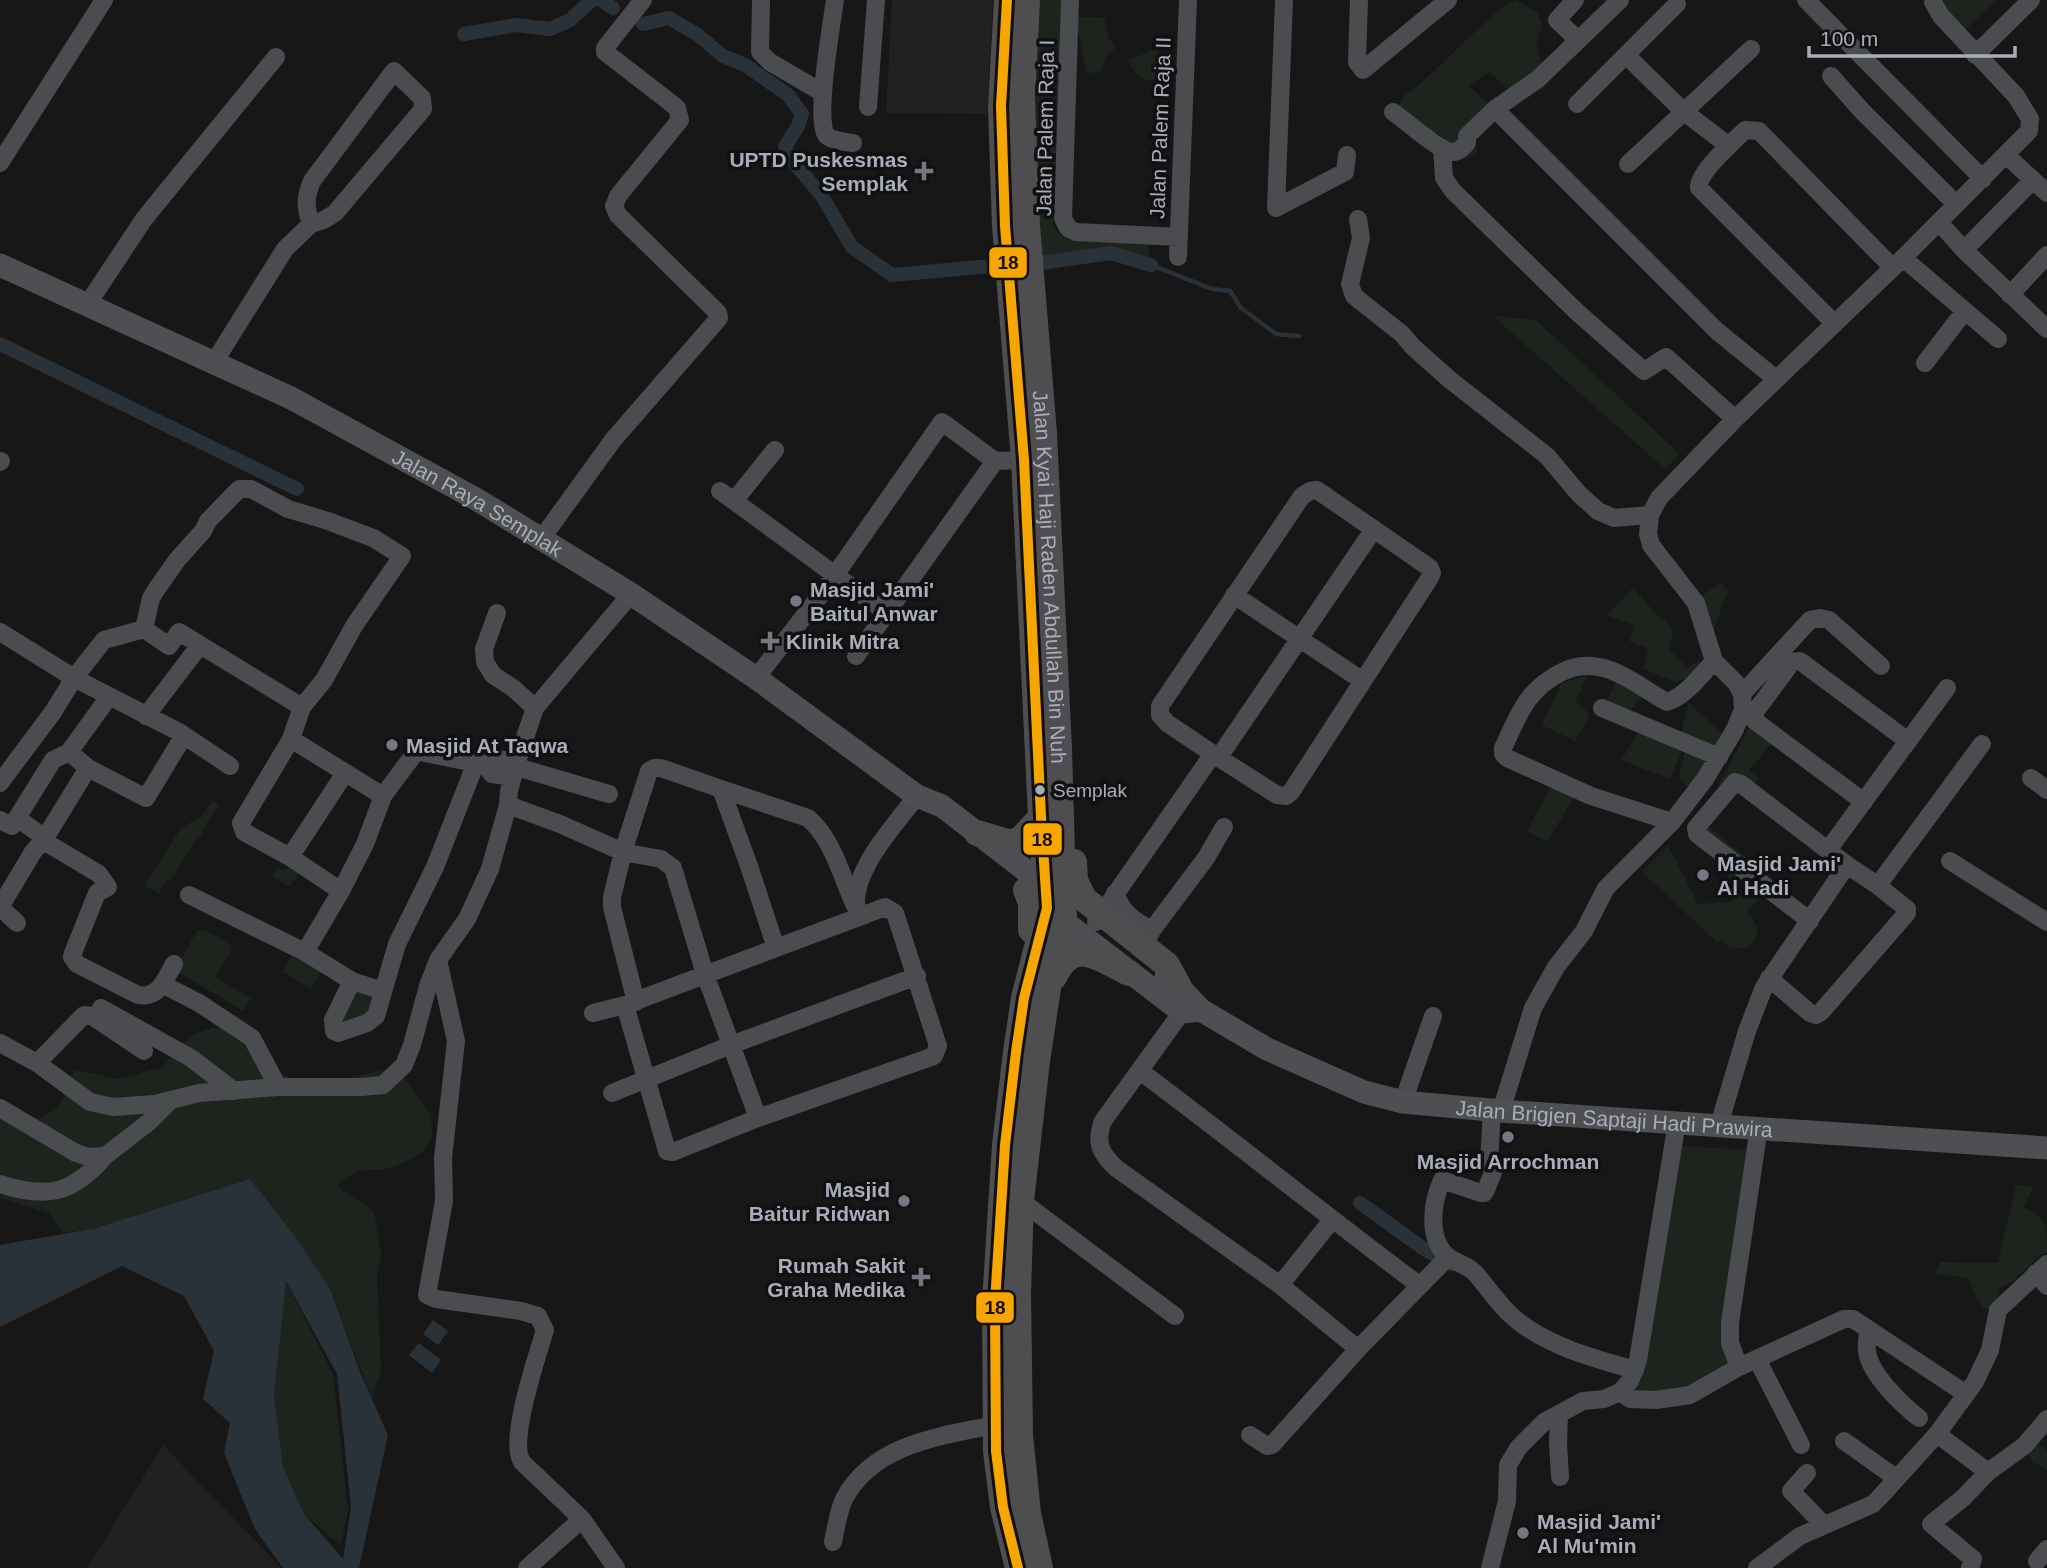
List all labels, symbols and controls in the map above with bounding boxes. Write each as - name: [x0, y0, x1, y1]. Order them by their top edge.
- scale bar: [1809, 14, 2016, 58]
- text: 100 m: [1820, 27, 1878, 50]
- street label: Jalan Palem Raja II: [1145, 37, 1175, 219]
- street label: Jalan Palem Raja I: [1032, 40, 1058, 216]
- place label: UPTD Puskesmas Semplak: [729, 148, 908, 195]
- marker: UPTD Puskesmas Semplak: [914, 161, 934, 181]
- line badge: 18: [988, 246, 1028, 279]
- text: 18: [997, 252, 1019, 273]
- street label: Jalan Kyai Haji Raden Abdullah Bin Nuh: [1029, 389, 1071, 764]
- street label: Jalan Raya Semplak: [389, 444, 567, 561]
- place label: Masjid Jami' Baitul Anwar: [810, 578, 938, 625]
- marker: Masjid Jami' Baitul Anwar: [788, 593, 804, 609]
- place label: Klinik Mitra: [786, 630, 900, 653]
- marker: Klinik Mitra: [760, 631, 780, 651]
- place label: Masjid At Taqwa: [406, 734, 569, 757]
- marker: Masjid At Taqwa: [384, 737, 400, 753]
- place label: Semplak: [1053, 780, 1127, 801]
- marker: Semplak: [1033, 783, 1047, 797]
- line badge: 18: [1022, 822, 1063, 856]
- text: 18: [1031, 829, 1053, 850]
- place label: Masjid Jami' Al Hadi: [1717, 852, 1841, 899]
- marker: Masjid Jami' Al Hadi: [1695, 867, 1711, 883]
- street label: Jalan Brigjen Saptaji Hadi Prawira: [1455, 1095, 1774, 1141]
- marker: Masjid Arrochman: [1500, 1129, 1516, 1145]
- place label: Masjid Arrochman: [1417, 1150, 1599, 1173]
- place label: Masjid Baitur Ridwan: [749, 1178, 890, 1225]
- marker: Masjid Baitur Ridwan: [896, 1193, 912, 1209]
- place label: Rumah Sakit Graha Medika: [767, 1254, 905, 1301]
- marker: Rumah Sakit Graha Medika: [911, 1267, 931, 1287]
- line badge: 18: [975, 1291, 1015, 1324]
- text: 18: [984, 1297, 1006, 1318]
- place label: Masjid Jami' Al Mu'min: [1537, 1510, 1661, 1557]
- marker: Masjid Jami' Al Mu'min: [1515, 1525, 1531, 1541]

